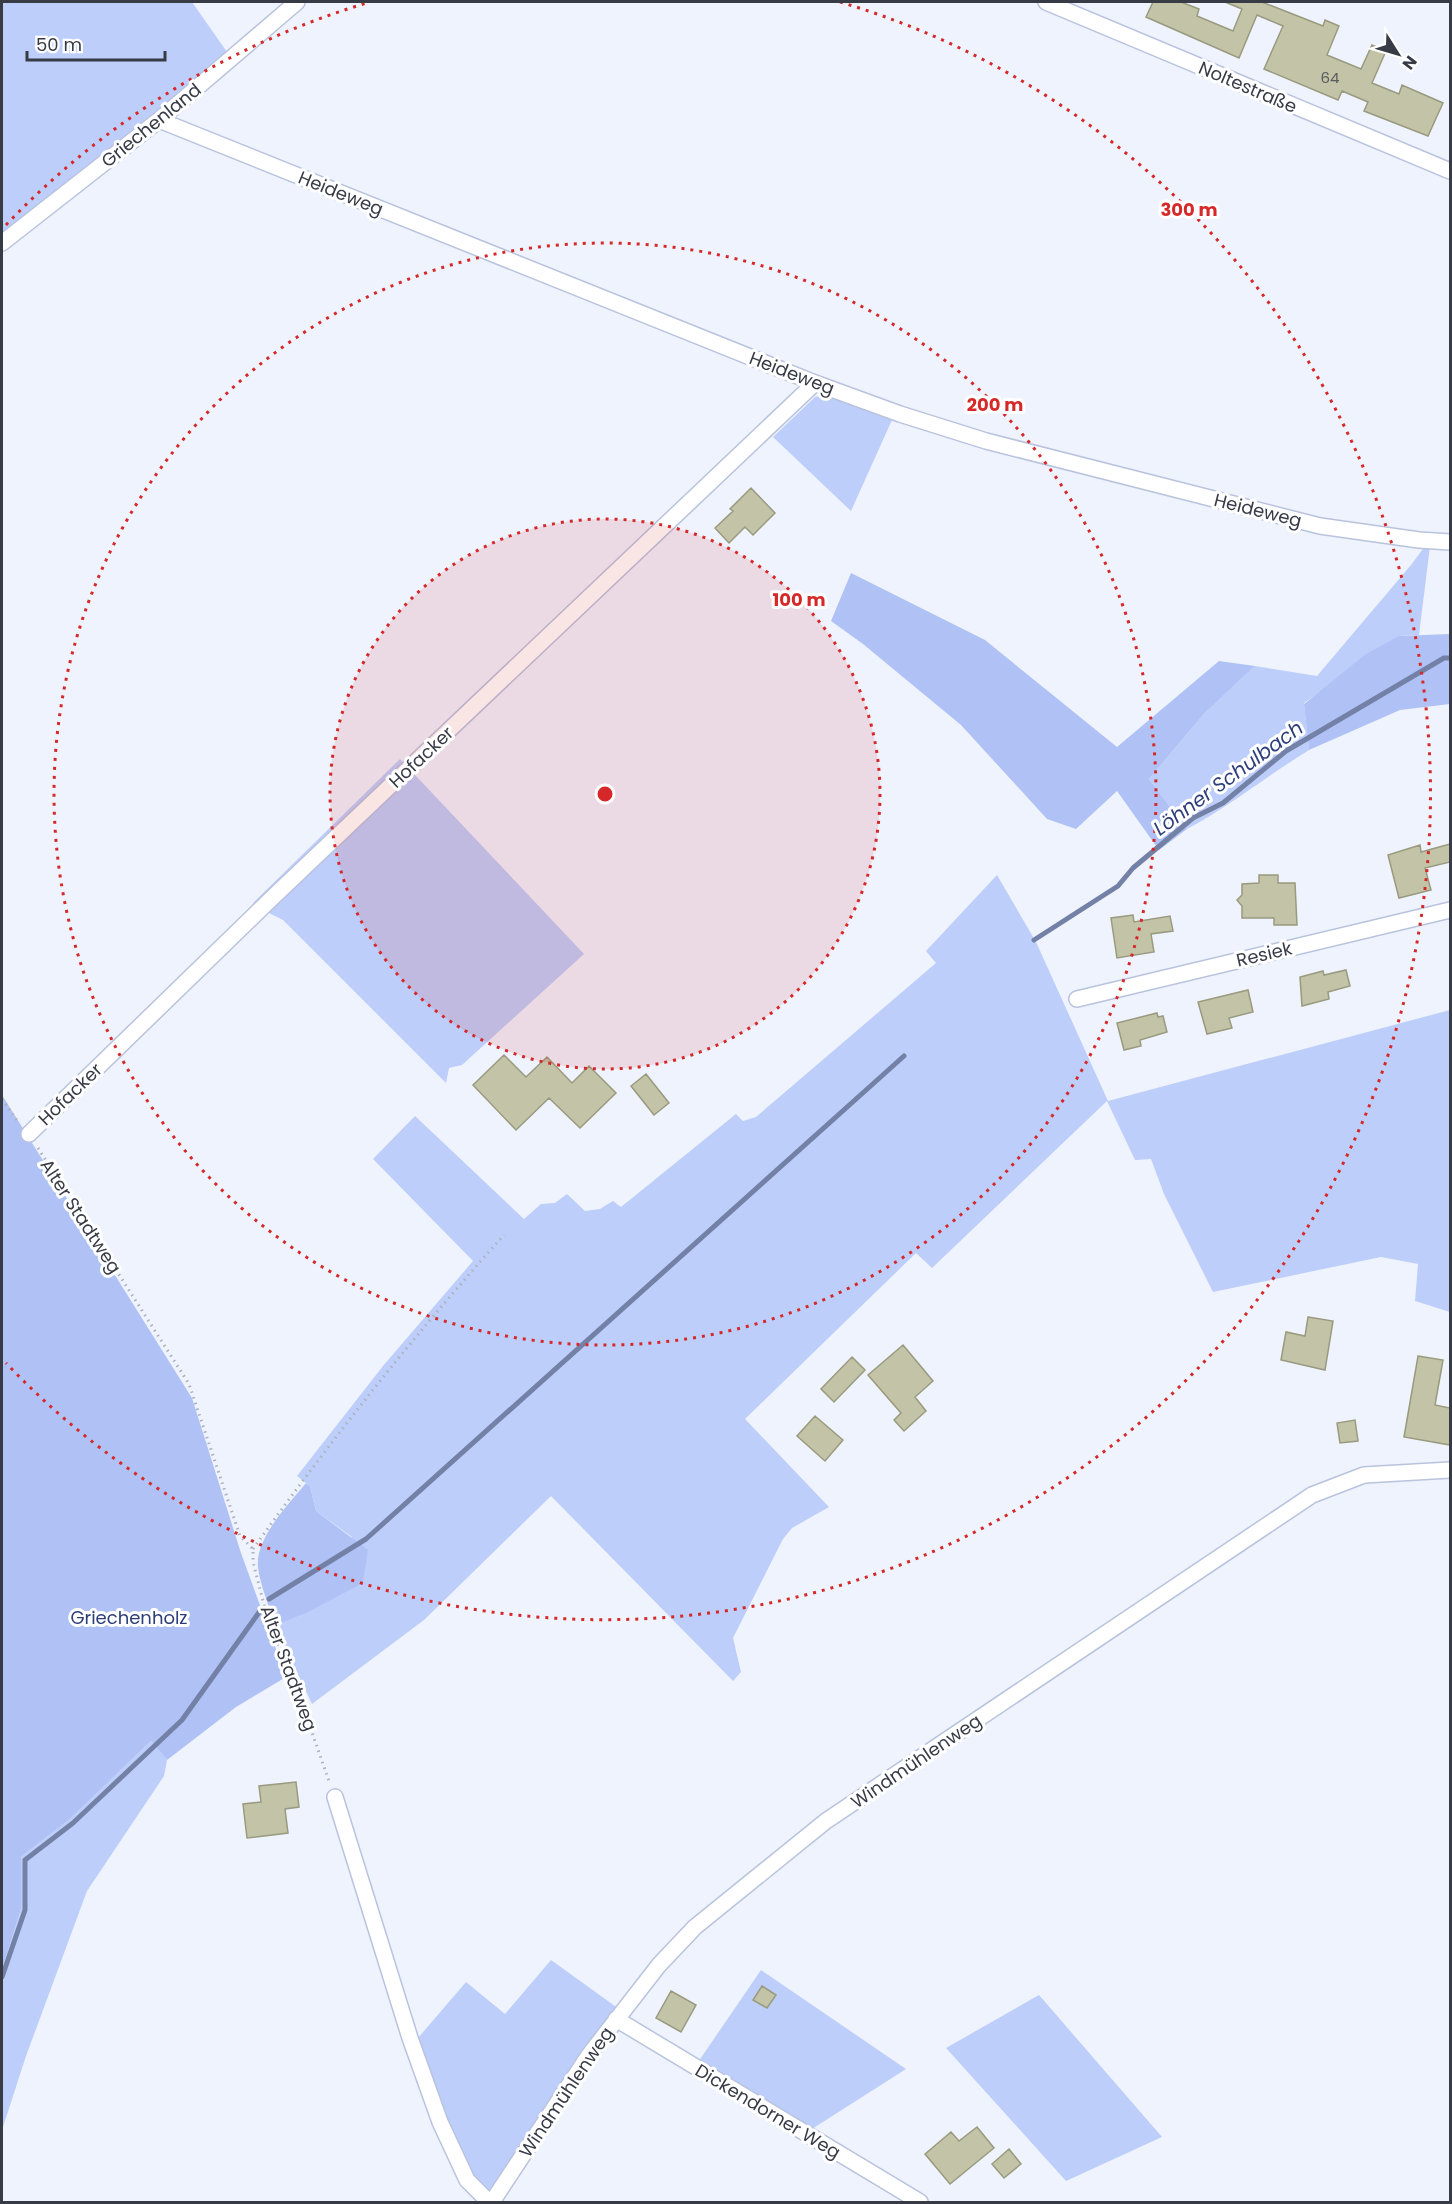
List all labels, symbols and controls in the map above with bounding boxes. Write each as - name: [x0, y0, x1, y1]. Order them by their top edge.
- scale bar: [27, 24, 165, 62]
- north arrow: [1368, 24, 1428, 84]
- text: 50 m: [36, 32, 82, 57]
- text: N: [1397, 51, 1422, 74]
- street label: Noltestraße: [1195, 55, 1301, 119]
- house number: 64: [1321, 67, 1339, 88]
- street label: Griechenland: [96, 77, 206, 173]
- street label: Heideweg: [295, 165, 387, 221]
- text: 300 m: [1160, 197, 1218, 222]
- street label: Heideweg: [746, 345, 838, 401]
- text: 200 m: [967, 392, 1023, 417]
- street label: Heideweg: [1212, 487, 1304, 533]
- text: 100 m: [772, 587, 826, 612]
- water label: Löhner Schulbach: [1147, 714, 1309, 842]
- street label: Hofacker: [383, 720, 459, 793]
- centre of rings: [595, 784, 615, 804]
- street label: Resiek: [1234, 935, 1295, 973]
- street label: Hofacker: [32, 1057, 108, 1131]
- street label: Alter Stadtweg: [35, 1154, 127, 1278]
- street label: Alter Stadtweg: [255, 1602, 323, 1734]
- park label: Griechenholz: [70, 1605, 188, 1630]
- street label: Windmühlenweg: [846, 1708, 986, 1814]
- street label: Windmühlenweg: [513, 2022, 619, 2162]
- street label: Dickendorner Weg: [691, 2058, 845, 2164]

